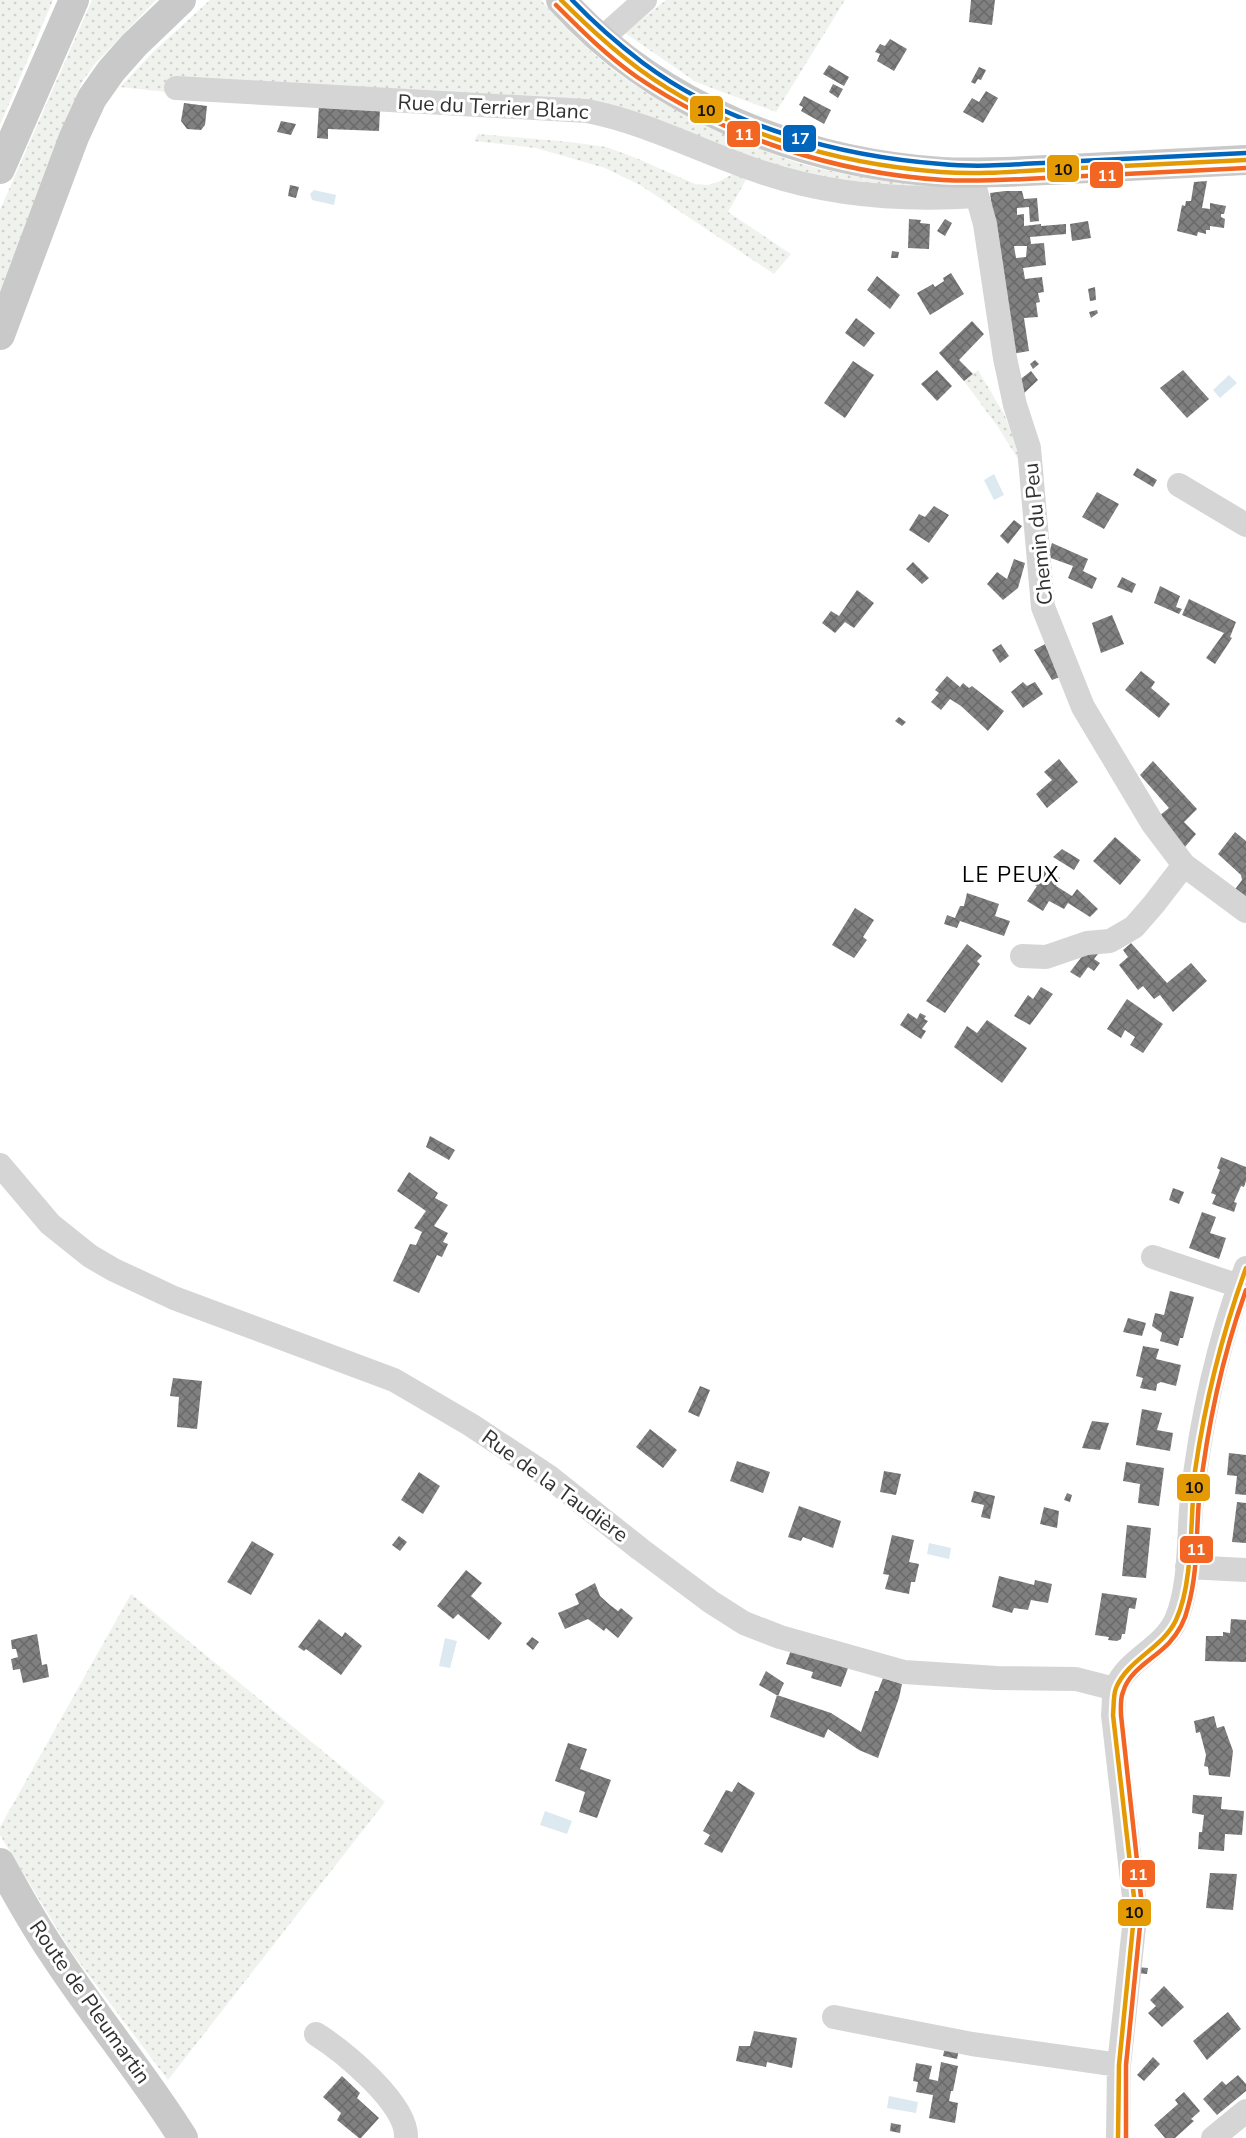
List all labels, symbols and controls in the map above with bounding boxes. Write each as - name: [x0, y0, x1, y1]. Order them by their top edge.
- street label: Rue du Terrier Blanc: [397, 88, 589, 126]
- line badge: 10: [689, 95, 724, 124]
- text: 10: [696, 100, 716, 122]
- line badge: 11: [726, 120, 761, 148]
- text: 11: [734, 124, 754, 146]
- line badge: 17: [782, 124, 817, 153]
- text: 17: [790, 128, 810, 150]
- line badge: 10: [1046, 154, 1080, 183]
- text: 10: [1053, 159, 1073, 181]
- line badge: 11: [1089, 161, 1124, 189]
- text: 11: [1097, 165, 1117, 187]
- street label: Chemin du Peu: [1017, 462, 1059, 606]
- district label: LE PEUX: [962, 860, 1060, 890]
- street label: Rue de la Taudière: [476, 1423, 634, 1549]
- line badge: 10: [1176, 1473, 1211, 1502]
- text: 10: [1184, 1477, 1204, 1499]
- line badge: 11: [1179, 1535, 1214, 1564]
- text: 11: [1186, 1539, 1206, 1561]
- line badge: 11: [1121, 1859, 1156, 1888]
- text: 11: [1128, 1864, 1148, 1886]
- line badge: 10: [1117, 1898, 1152, 1927]
- text: 10: [1124, 1902, 1144, 1924]
- street label: Route de Pleumartin: [23, 1915, 157, 2089]

